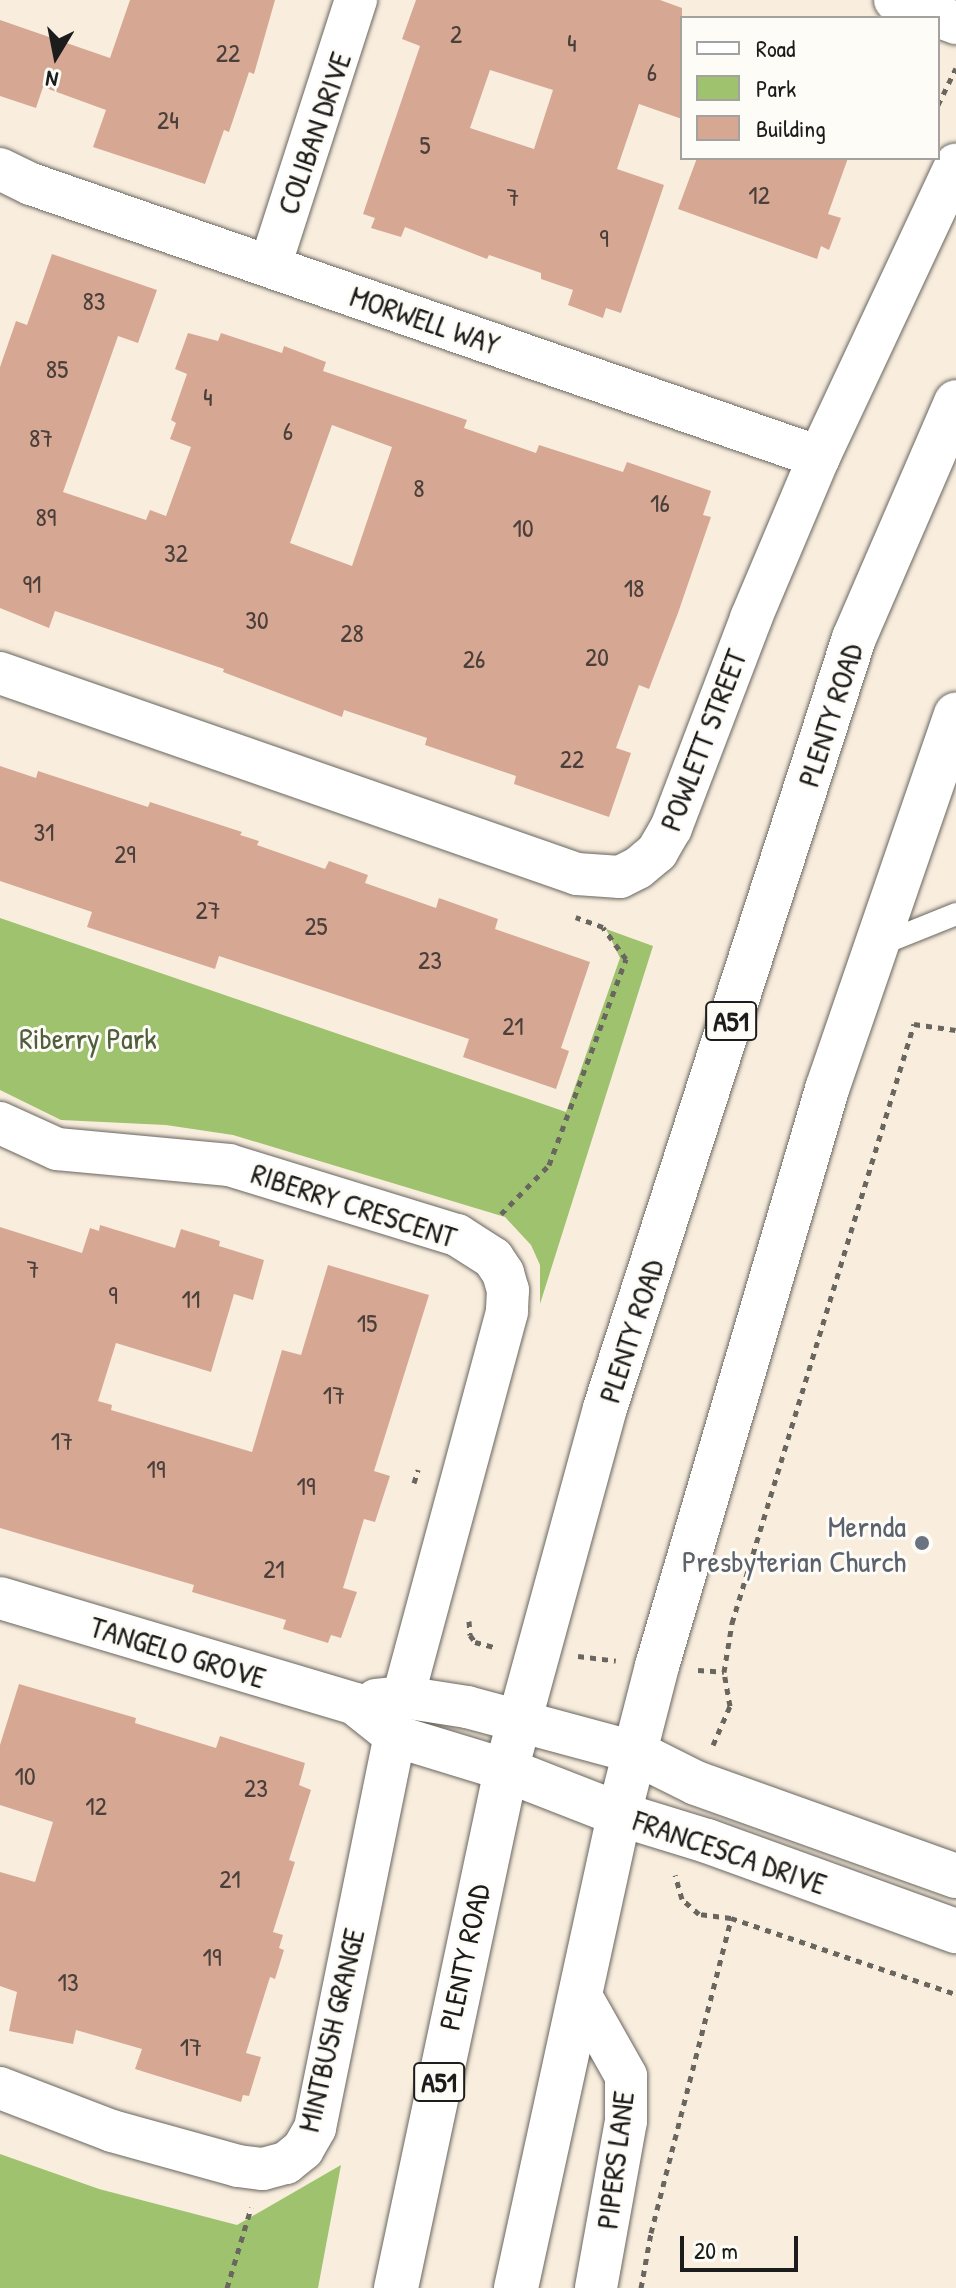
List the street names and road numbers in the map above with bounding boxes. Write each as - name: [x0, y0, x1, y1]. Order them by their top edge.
- street label: COLIBAN DRIVE: [269, 47, 359, 219]
- street label: MORWELL WAY: [346, 278, 504, 362]
- street label: PLENTY ROAD: [790, 639, 870, 791]
- street label: POWLETT STREET: [652, 644, 754, 836]
- road number: A51: [705, 997, 757, 1045]
- street label: RIBERRY CRESCENT: [247, 1155, 461, 1255]
- street label: PLENTY ROAD: [591, 1255, 671, 1407]
- street label: TANGELO GROVE: [86, 1608, 270, 1696]
- street label: FRANCESCA DRIVE: [629, 1802, 831, 1902]
- street label: PLENTY ROAD: [431, 1881, 497, 2033]
- street label: MINTBUSH GRANGE: [290, 1925, 372, 2135]
- road number: A51: [413, 2058, 465, 2106]
- street label: PIPERS LANE: [589, 2089, 641, 2231]

